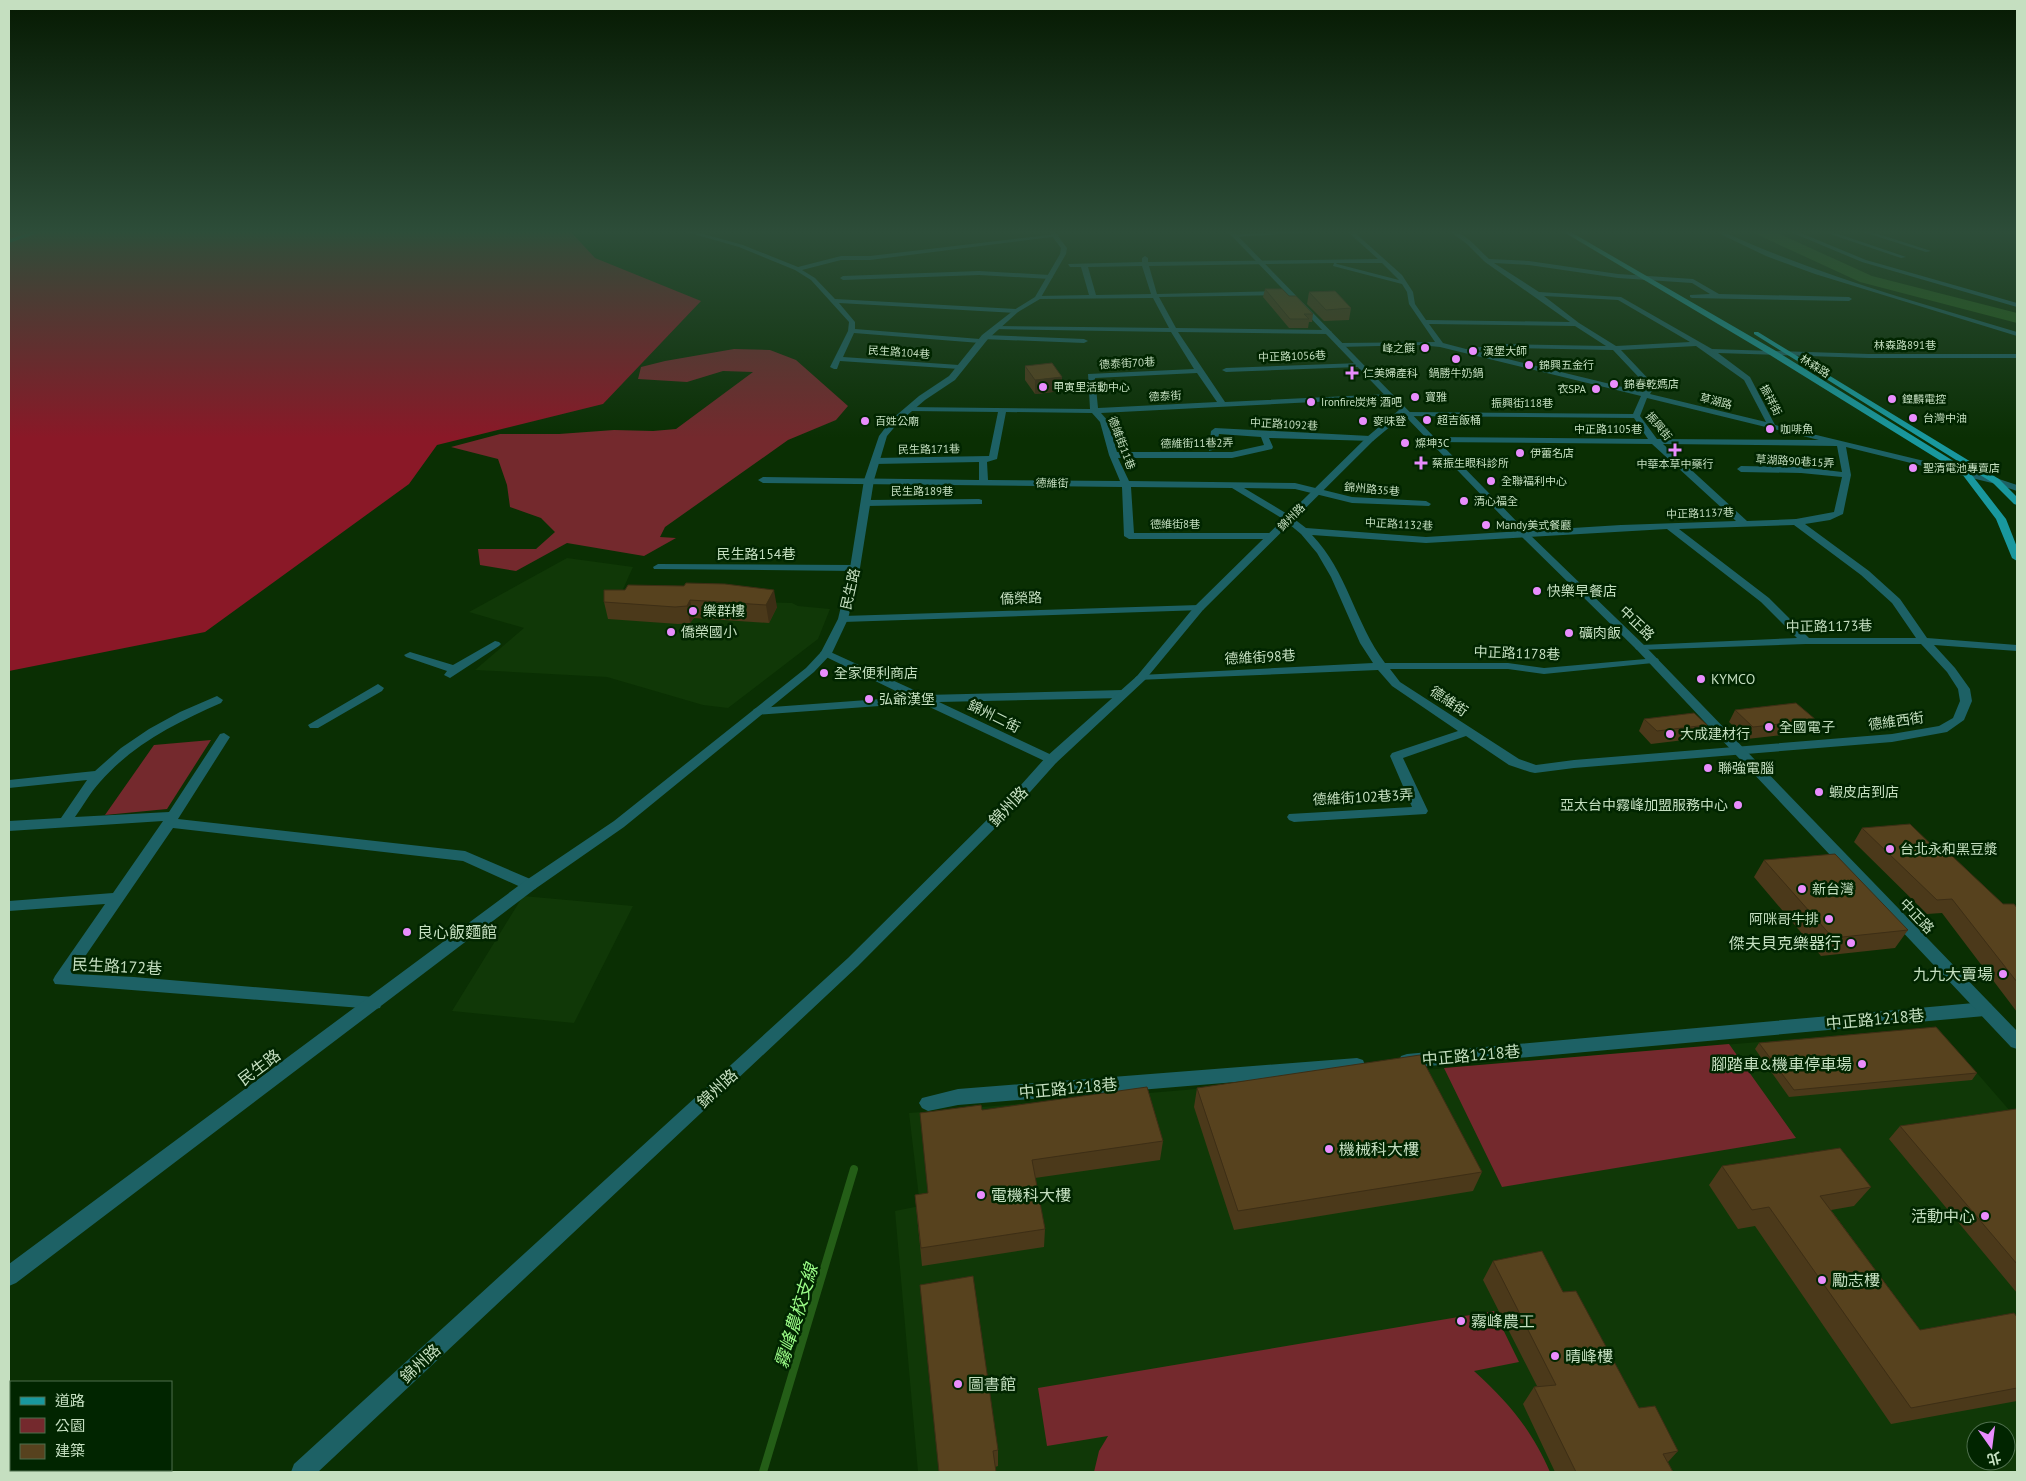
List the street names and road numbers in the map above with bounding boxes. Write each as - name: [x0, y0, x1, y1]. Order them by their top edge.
- street label: 林森路891巷: [1874, 338, 1936, 352]
- street label: 民生路104巷: [868, 343, 930, 361]
- street label: 中正路1056巷: [1258, 348, 1326, 364]
- street label: 林森路: [1797, 351, 1833, 381]
- street label: 德泰街70巷: [1099, 355, 1155, 371]
- street label: 振祥街: [1757, 382, 1785, 418]
- street label: 德泰街: [1148, 388, 1182, 404]
- street label: 草湖路: [1698, 390, 1734, 412]
- street label: 振興街118巷: [1491, 396, 1553, 410]
- street label: 振興街: [1643, 409, 1675, 443]
- street label: 德維街11巷: [1105, 414, 1139, 472]
- street label: 中正路1092巷: [1250, 415, 1318, 433]
- street label: 中正路1105巷: [1574, 422, 1642, 436]
- street label: 德維街11巷2弄: [1160, 435, 1234, 451]
- street label: 民生路171巷: [898, 441, 960, 457]
- street label: 草湖路90巷15弄: [1755, 452, 1835, 470]
- street label: 德維街: [1035, 476, 1069, 490]
- street label: 錦州路35巷: [1343, 480, 1401, 498]
- street label: 民生路189巷: [891, 484, 953, 498]
- street label: 錦州路: [1274, 500, 1308, 534]
- street label: 中正路1137巷: [1666, 505, 1734, 521]
- street label: 中正路1132巷: [1365, 515, 1433, 533]
- street label: 德維街8巷: [1150, 517, 1200, 531]
- street label: 民生路154巷: [717, 545, 795, 563]
- street label: 民生路: [837, 567, 863, 611]
- street label: 僑榮路: [1000, 588, 1042, 608]
- street label: 中正路: [1616, 602, 1658, 644]
- street label: 中正路1173巷: [1786, 616, 1872, 636]
- street label: 中正路1178巷: [1473, 642, 1561, 664]
- street label: 德維街98巷: [1224, 646, 1296, 668]
- street label: 德維街: [1427, 682, 1471, 720]
- street label: 錦州二街: [965, 696, 1023, 736]
- street label: 德維西街: [1867, 708, 1925, 734]
- street label: 錦州路: [984, 782, 1032, 830]
- street label: 德維街102巷3弄: [1312, 785, 1414, 809]
- street label: 中正路: [1896, 895, 1938, 937]
- street label: 民生路172巷: [71, 954, 163, 978]
- street label: 中正路1218巷: [1825, 1005, 1925, 1033]
- street label: 中正路1218巷: [1421, 1041, 1521, 1069]
- street label: 民生路: [234, 1045, 284, 1089]
- street label: 錦州路: [693, 1064, 741, 1112]
- street label: 中正路1218巷: [1018, 1074, 1118, 1102]
- street label: 錦州路: [396, 1339, 444, 1387]

